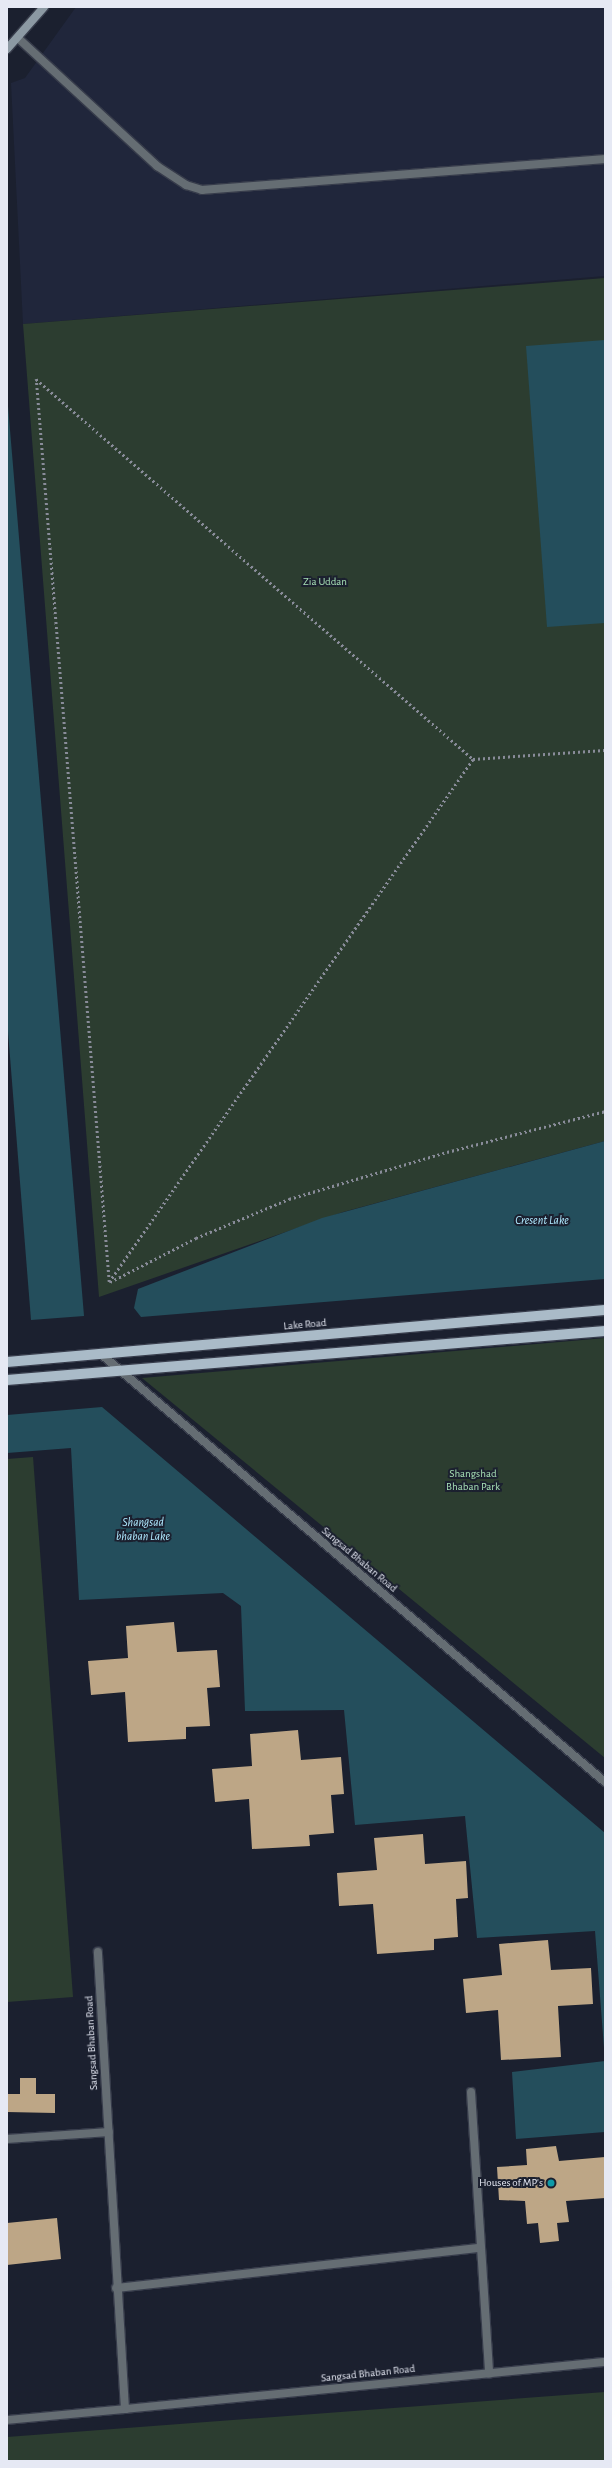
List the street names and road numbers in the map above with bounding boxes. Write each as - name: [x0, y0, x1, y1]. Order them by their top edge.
- street label: Lake Road: [283, 1317, 327, 1333]
- street label: Sangsad Bhaban Road: [319, 1525, 399, 1595]
- street label: Sangsad Bhaban Road: [83, 1996, 101, 2090]
- street label: Sangsad Bhaban Road: [320, 2363, 416, 2385]

